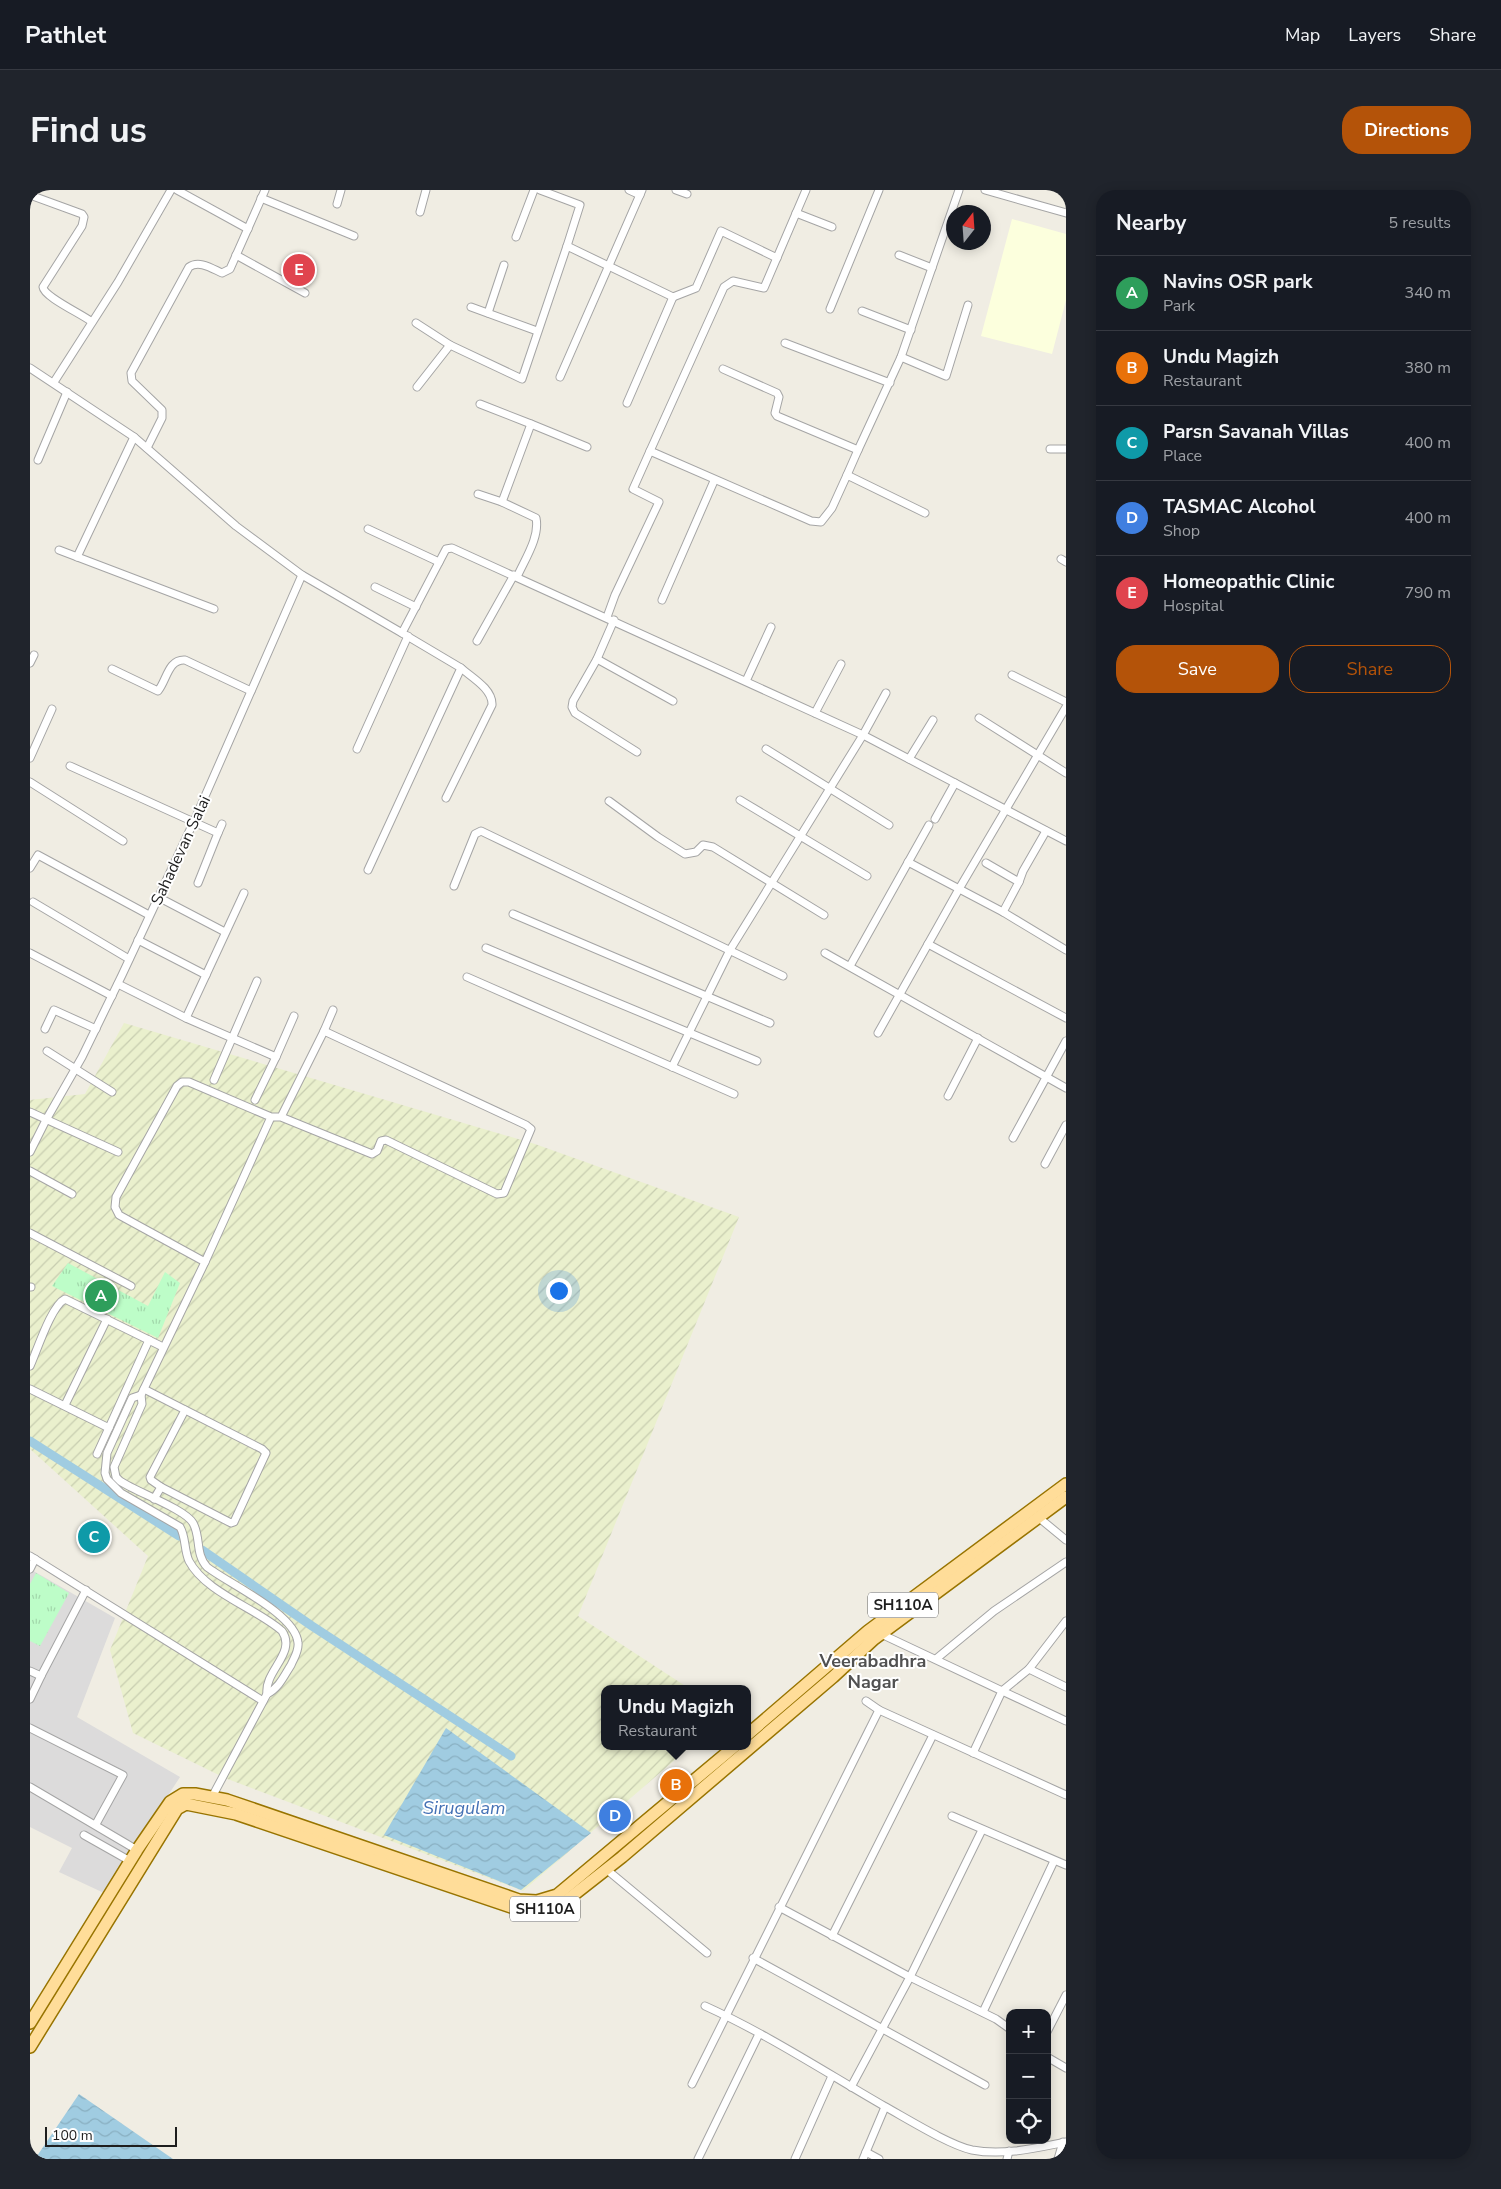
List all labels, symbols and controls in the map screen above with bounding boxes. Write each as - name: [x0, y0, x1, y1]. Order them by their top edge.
- text: Pathlet: [25, 19, 106, 51]
- text: Map: [1285, 23, 1320, 47]
- text: Layers: [1348, 23, 1401, 47]
- text: Share: [1429, 23, 1476, 47]
- button: Directions: [1342, 106, 1471, 154]
- text: Find us: [30, 107, 147, 154]
- north arrow: [946, 205, 991, 250]
- text: Nearby: [1116, 209, 1186, 237]
- text: 5 results: [1389, 212, 1451, 234]
- pin: E: [283, 251, 315, 289]
- text: Navins OSR park: [1163, 269, 1312, 295]
- text: A: [1126, 282, 1138, 304]
- text: 340 m: [1404, 282, 1451, 304]
- text: Park: [1163, 295, 1195, 317]
- text: Undu Magizh: [1163, 344, 1279, 370]
- text: B: [1126, 357, 1138, 379]
- text: 380 m: [1404, 357, 1451, 379]
- text: Restaurant: [1163, 370, 1242, 392]
- text: Parsn Savanah Villas: [1163, 419, 1349, 445]
- text: C: [1127, 432, 1137, 454]
- text: 400 m: [1404, 432, 1451, 454]
- text: Place: [1163, 445, 1202, 467]
- text: TASMAC Alcohol: [1163, 494, 1316, 520]
- text: D: [1126, 507, 1138, 529]
- text: 400 m: [1404, 507, 1451, 529]
- text: Shop: [1163, 520, 1200, 542]
- text: Homeopathic Clinic: [1163, 569, 1334, 595]
- text: E: [1127, 582, 1137, 604]
- text: 790 m: [1404, 582, 1451, 604]
- text: Hospital: [1163, 595, 1224, 617]
- button: Save: [1116, 645, 1279, 693]
- button: Share: [1289, 645, 1451, 693]
- street label: Sahadevan Salai: [146, 792, 216, 909]
- pin: A: [85, 1277, 117, 1315]
- your location: [546, 1278, 572, 1304]
- pin: C: [78, 1518, 110, 1556]
- road number: SH110A: [868, 1592, 938, 1618]
- district label: Veerabadhra Nagar: [819, 1649, 926, 1694]
- popup: [601, 1685, 751, 1750]
- text: Undu Magizh: [618, 1694, 734, 1720]
- text: Restaurant: [618, 1720, 697, 1742]
- pin: B: [660, 1766, 692, 1804]
- water label: Sirugulam: [423, 1796, 505, 1820]
- pin: D: [599, 1797, 631, 1835]
- road number: SH110A: [510, 1896, 580, 1922]
- map controls: [1006, 2009, 1051, 2144]
- button: +: [1006, 2009, 1051, 2054]
- button: −: [1006, 2054, 1051, 2099]
- button: locate: [1006, 2099, 1051, 2144]
- scale bar: [45, 2124, 178, 2147]
- text: 100 m: [52, 2126, 93, 2145]

